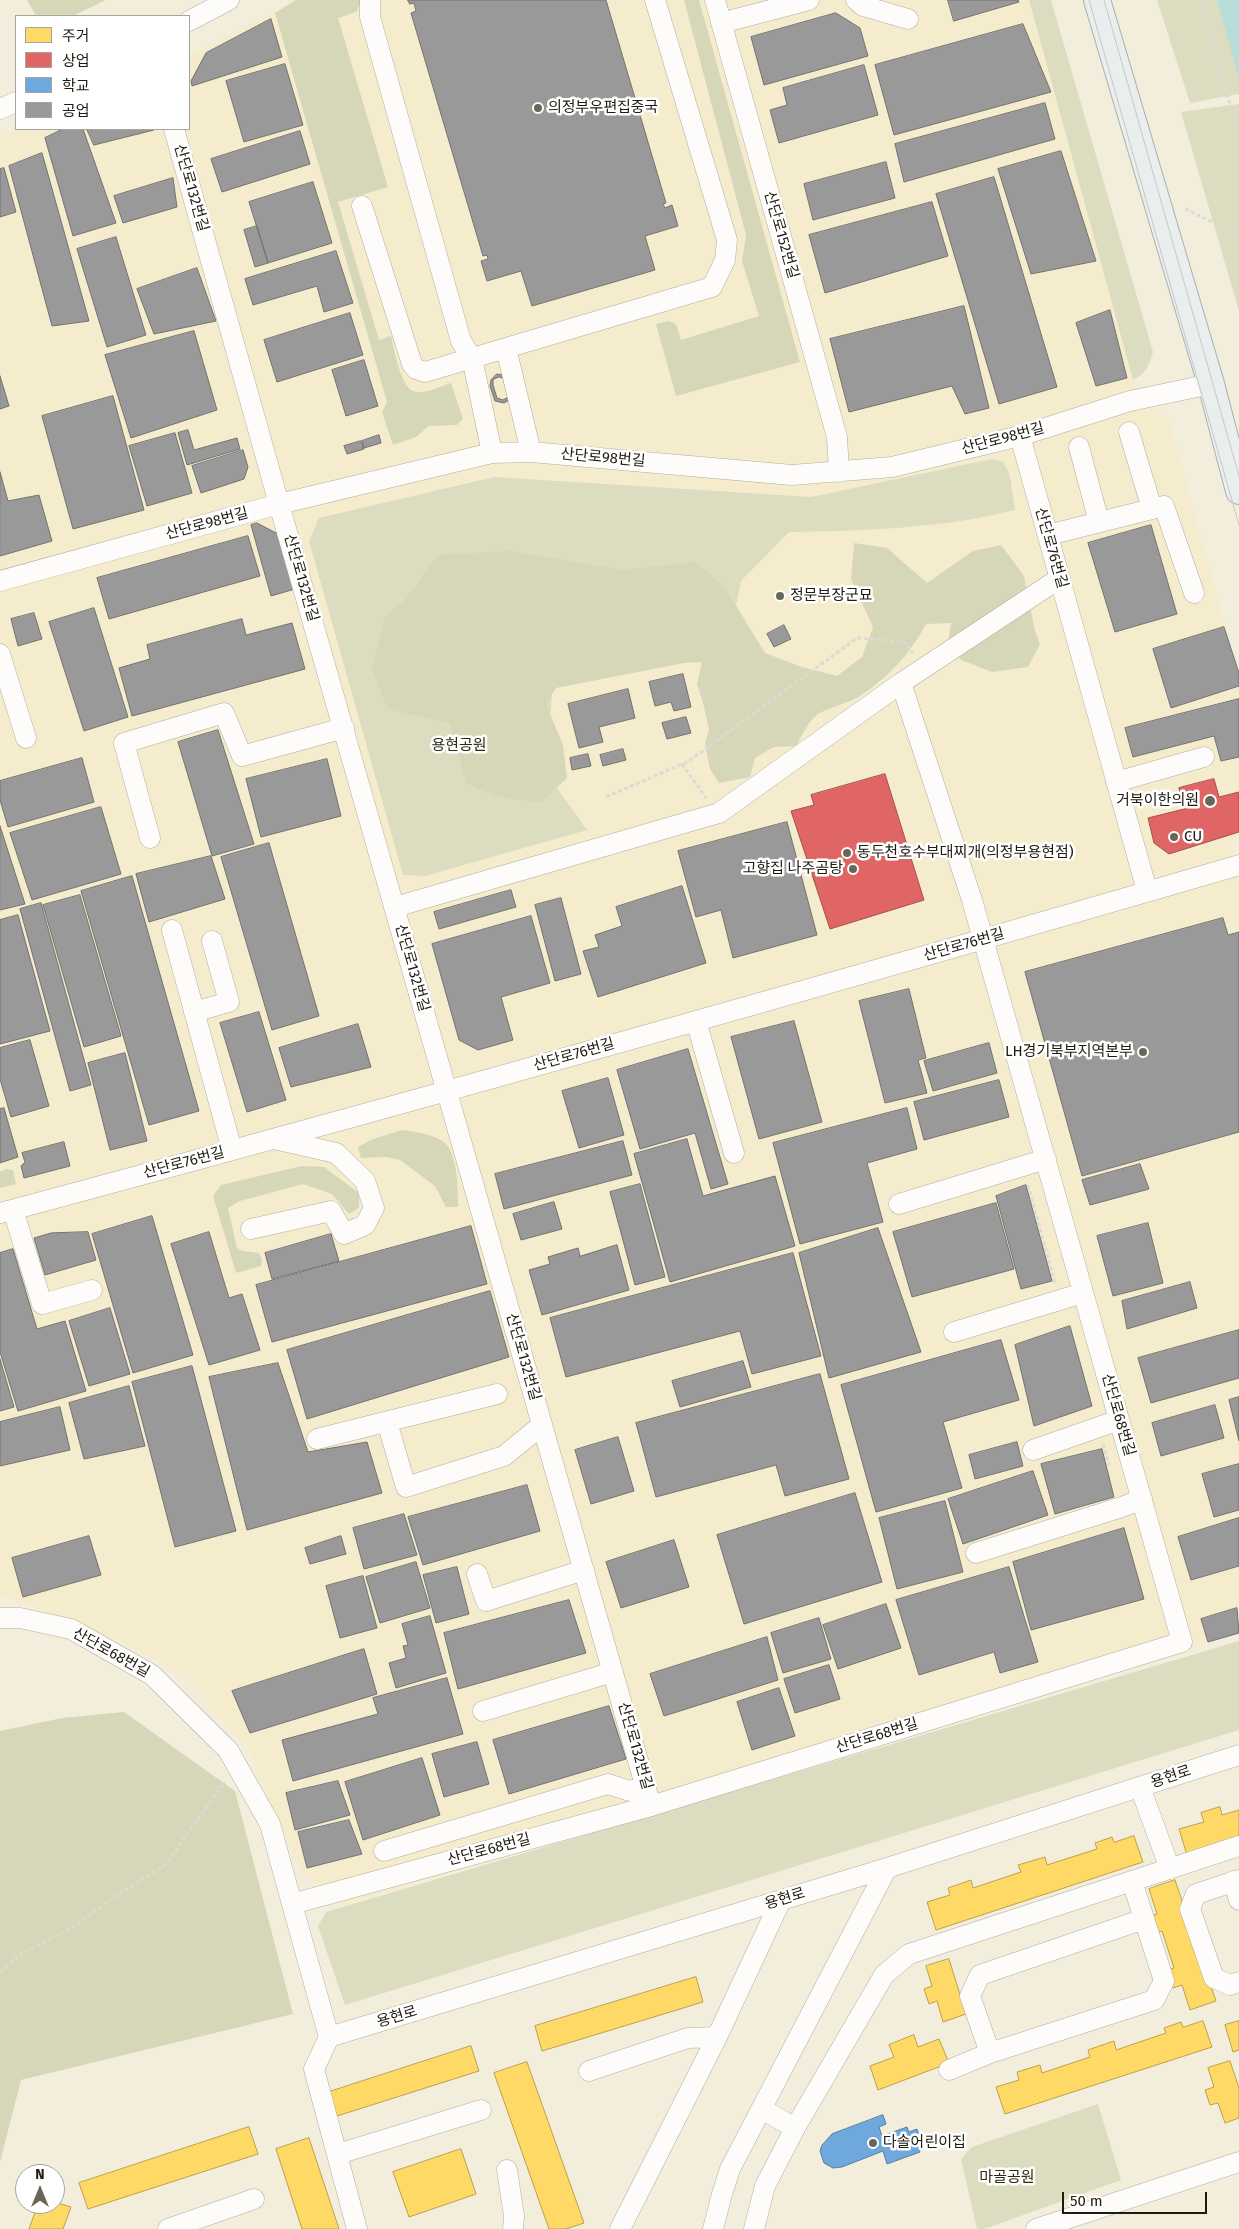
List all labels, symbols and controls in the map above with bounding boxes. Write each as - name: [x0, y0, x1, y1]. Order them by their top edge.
- legend: [15, 15, 190, 130]
- text: 주거: [62, 27, 90, 45]
- text: 상업: [62, 52, 90, 70]
- text: 학교: [62, 77, 90, 95]
- place label: 의정부우편집중국: [548, 99, 658, 117]
- text: 공업: [62, 102, 90, 120]
- marker: 의정부우편집중국: [532, 102, 544, 114]
- street label: 산단로132번길: [170, 142, 212, 234]
- street label: 산단로152번길: [760, 189, 802, 281]
- street label: 산단로98번길: [960, 419, 1046, 459]
- street label: 산단로98번길: [560, 445, 646, 471]
- street label: 산단로98번길: [164, 504, 250, 544]
- street label: 산단로76번길: [1031, 505, 1071, 591]
- street label: 산단로132번길: [280, 532, 322, 624]
- place label: 정문부장군묘: [790, 587, 873, 605]
- marker: 정문부장군묘: [774, 590, 786, 602]
- park label: 용현공원: [431, 737, 487, 755]
- place label: 거북이한의원: [1116, 792, 1199, 810]
- marker: 거북이한의원: [1203, 794, 1217, 808]
- place label: CU: [1184, 828, 1202, 846]
- marker: CU: [1168, 831, 1180, 843]
- place label: 동두천호수부대찌개(의정부용현점): [857, 844, 1074, 862]
- marker: 동두천호수부대찌개(의정부용현점): [841, 847, 853, 859]
- place label: 고향집 나주곰탕: [742, 860, 843, 878]
- marker: 고향집 나주곰탕: [847, 863, 859, 875]
- street label: 산단로132번길: [391, 922, 433, 1014]
- street label: 산단로76번길: [921, 925, 1007, 965]
- street label: 산단로76번길: [531, 1035, 617, 1075]
- place label: LH경기북부지역본부: [1005, 1043, 1133, 1061]
- marker: LH경기북부지역본부: [1137, 1046, 1149, 1058]
- street label: 산단로76번길: [141, 1144, 227, 1182]
- street label: 산단로132번길: [502, 1311, 544, 1403]
- street label: 산단로68번길: [1098, 1372, 1138, 1458]
- street label: 산단로68번길: [69, 1624, 153, 1682]
- street label: 산단로132번길: [614, 1700, 656, 1792]
- street label: 산단로68번길: [834, 1715, 920, 1757]
- street label: 용현로: [1149, 1762, 1193, 1792]
- street label: 산단로68번길: [445, 1830, 533, 1870]
- street label: 용현로: [763, 1884, 807, 1914]
- street label: 용현로: [375, 2002, 419, 2032]
- place label: 다솔어린이집: [883, 2134, 966, 2152]
- marker: 다솔어린이집: [867, 2137, 879, 2149]
- north arrow: [15, 2164, 65, 2214]
- text: N: [35, 2166, 45, 2183]
- park label: 마골공원: [979, 2169, 1035, 2187]
- scale bar: [1064, 2182, 1209, 2214]
- text: 50 m: [1070, 2192, 1103, 2210]

